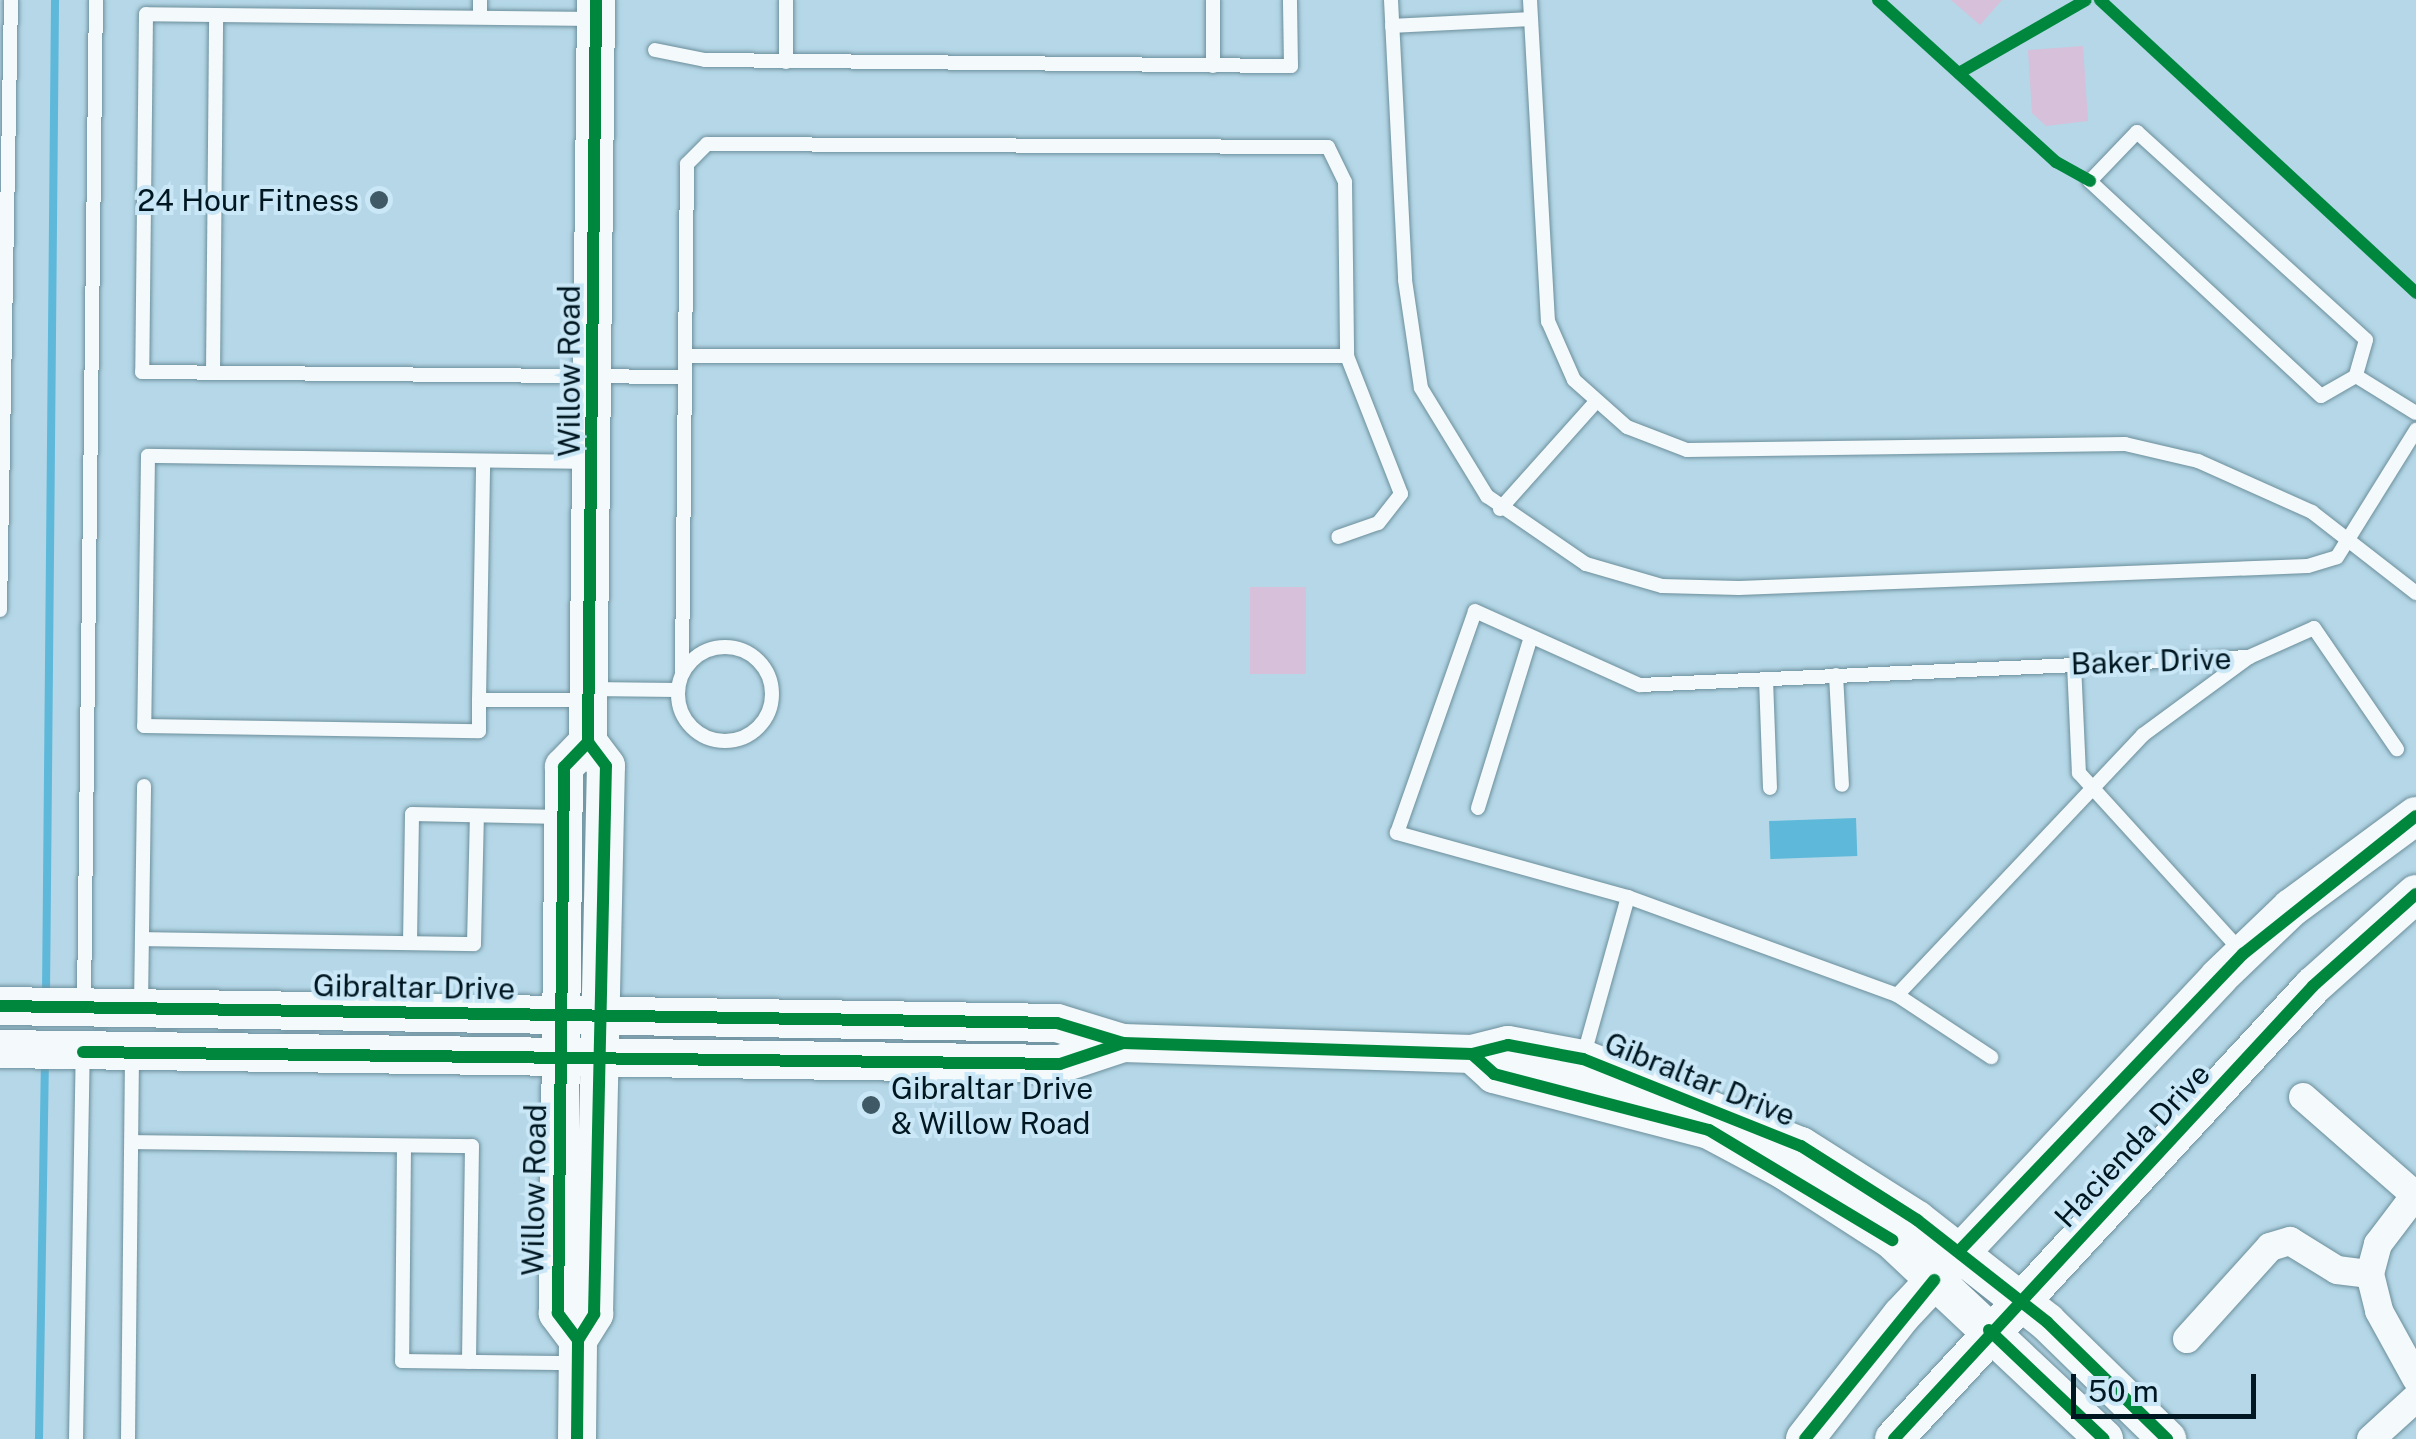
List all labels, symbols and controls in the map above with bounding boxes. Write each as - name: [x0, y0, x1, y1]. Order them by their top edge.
- place label: 24 Hour Fitness: [137, 182, 359, 218]
- marker: 24 Hour Fitness: [368, 189, 390, 211]
- street label: Willow Road: [551, 285, 587, 457]
- street label: Baker Drive: [2070, 640, 2232, 682]
- street label: Gibraltar Drive: [313, 967, 515, 1007]
- street label: Gibraltar Drive: [1600, 1024, 1800, 1134]
- street label: Hacienda Drive: [2047, 1056, 2217, 1234]
- place label: Gibraltar Drive & Willow Road: [891, 1070, 1093, 1140]
- marker: Gibraltar Drive & Willow Road: [860, 1094, 882, 1116]
- street label: Willow Road: [515, 1104, 553, 1276]
- scale bar: [2076, 1354, 2261, 1416]
- text: 50 m: [2088, 1373, 2159, 1409]

